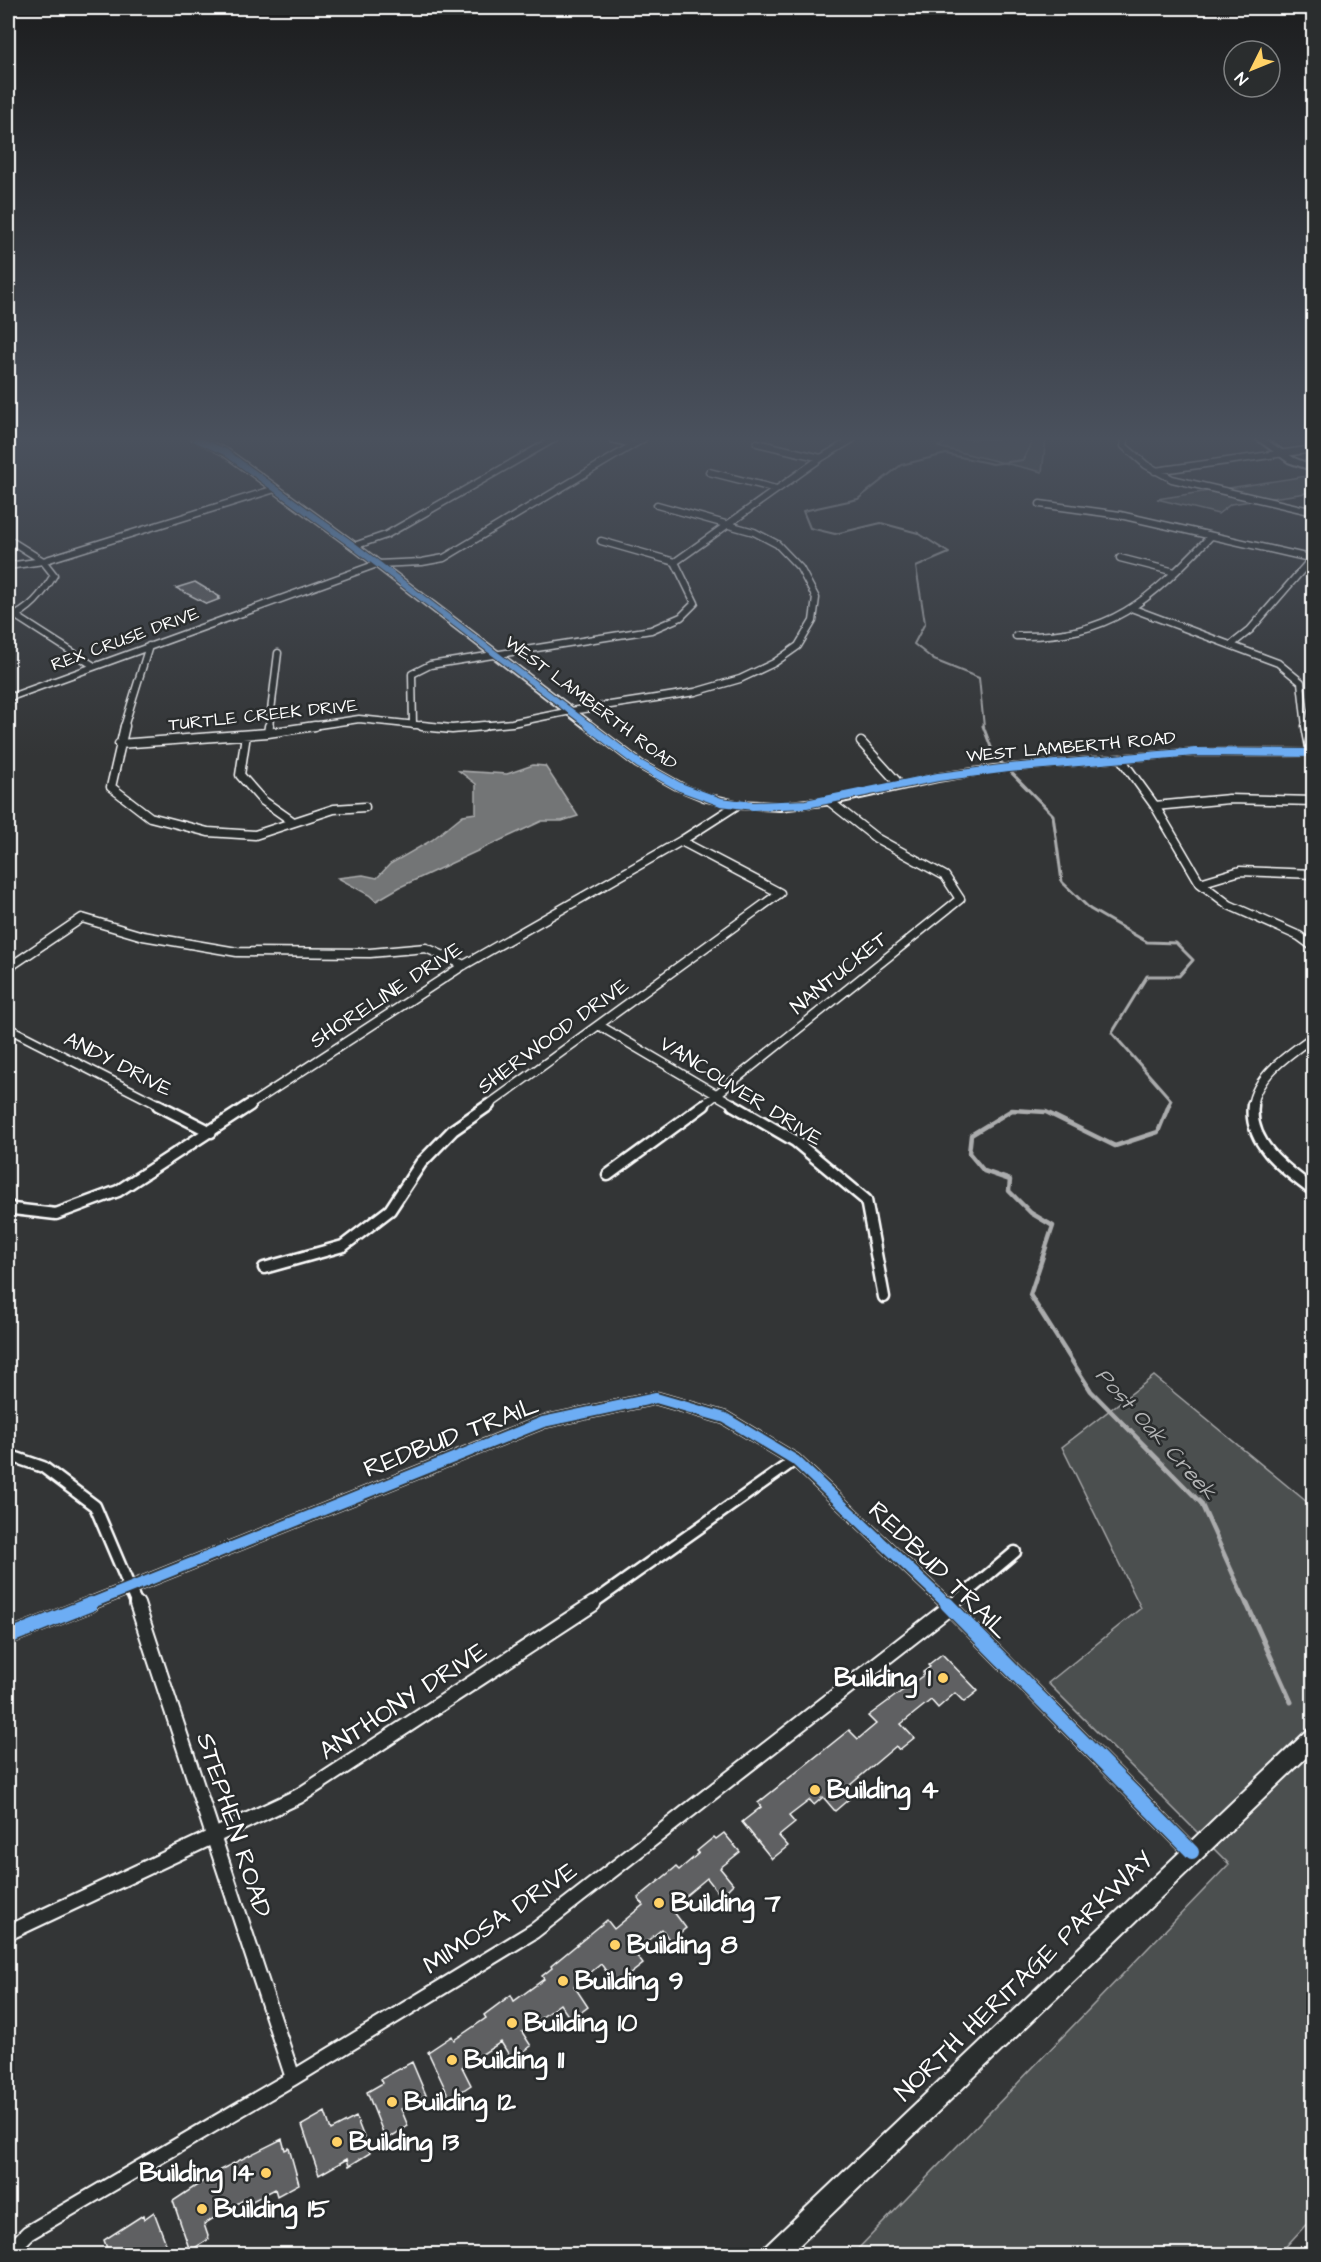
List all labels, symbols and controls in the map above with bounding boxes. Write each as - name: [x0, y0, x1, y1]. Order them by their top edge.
- north arrow: [1222, 39, 1282, 99]
- text: N: [1230, 67, 1253, 90]
- street label: REX CRUSE DRIVE: [48, 600, 203, 677]
- street label: WEST LAMBERTH ROAD: [500, 630, 683, 776]
- street label: TURTLE CREEK DRIVE: [167, 693, 359, 737]
- street label: WEST LAMBERTH ROAD: [965, 725, 1177, 769]
- street label: NANTUCKET: [784, 924, 895, 1021]
- street label: SHORELINE DRIVE: [304, 934, 468, 1055]
- street label: SHERWOOD DRIVE: [471, 971, 635, 1101]
- street label: ANDY DRIVE: [59, 1024, 177, 1104]
- street label: VANCOUVER DRIVE: [654, 1029, 828, 1153]
- water label: Post Oak Creek: [1088, 1361, 1224, 1507]
- street label: REDBUD TRAIL: [358, 1387, 544, 1487]
- street label: REDBUD TRAIL: [860, 1493, 1018, 1647]
- street label: ANTHONY DRIVE: [312, 1633, 494, 1769]
- place label: Building 1: [834, 1660, 932, 1699]
- marker: Building 1: [936, 1671, 950, 1685]
- street label: STEPHEN ROAD: [187, 1728, 281, 1922]
- place label: Building 4: [827, 1772, 939, 1811]
- marker: Building 4: [808, 1783, 822, 1797]
- street label: NORTH HERITAGE PARKWAY: [887, 1842, 1162, 2110]
- street label: MIMOSA DRIVE: [416, 1853, 584, 1983]
- place label: Building 7: [671, 1885, 781, 1924]
- marker: Building 7: [652, 1896, 666, 1910]
- place label: Building 8: [627, 1927, 738, 1966]
- marker: Building 8: [608, 1938, 622, 1952]
- place label: Building 9: [575, 1963, 684, 2002]
- marker: Building 9: [556, 1974, 570, 1988]
- place label: Building 10: [524, 2005, 638, 2044]
- marker: Building 10: [505, 2016, 519, 2030]
- place label: Building 11: [464, 2042, 565, 2081]
- marker: Building 11: [445, 2053, 459, 2067]
- place label: Building 12: [404, 2084, 516, 2123]
- marker: Building 12: [385, 2095, 399, 2109]
- place label: Building 13: [349, 2124, 460, 2163]
- marker: Building 13: [330, 2135, 344, 2149]
- place label: Building 14: [139, 2155, 254, 2194]
- marker: Building 14: [259, 2166, 273, 2180]
- place label: Building 15: [214, 2191, 330, 2230]
- marker: Building 15: [195, 2202, 209, 2216]

